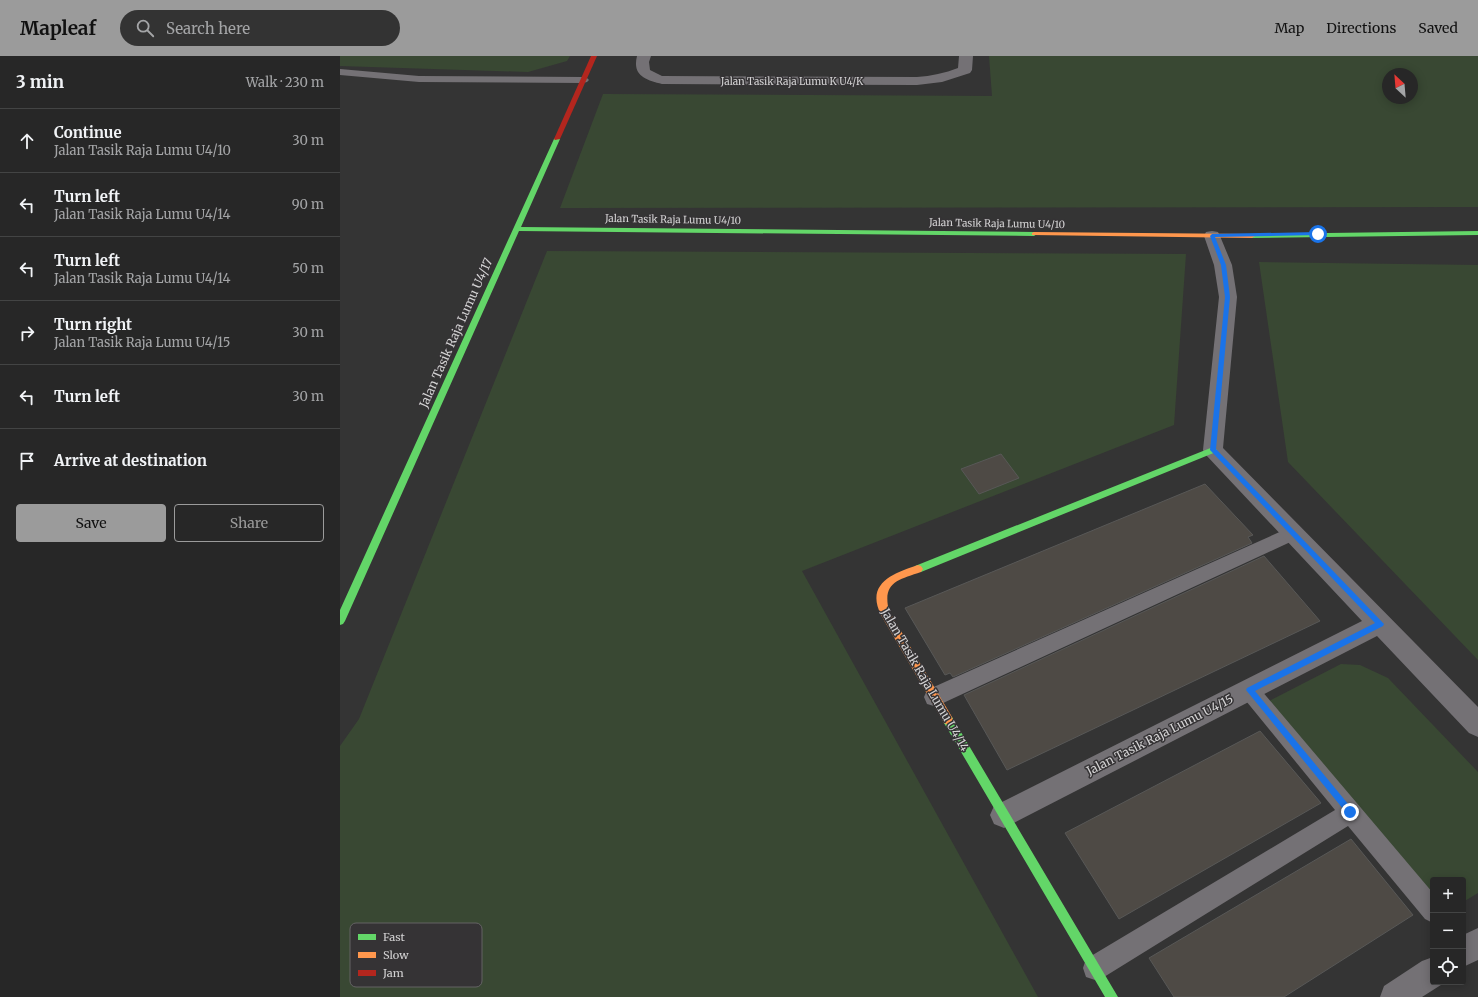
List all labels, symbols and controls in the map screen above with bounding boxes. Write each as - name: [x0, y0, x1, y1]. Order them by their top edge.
- search box: [120, 10, 400, 46]
- text: Mapleaf: [20, 16, 96, 40]
- icon: search: [134, 17, 156, 39]
- text: Search here: [166, 19, 250, 38]
- text: Map: [1274, 19, 1304, 37]
- text: Directions: [1326, 19, 1396, 37]
- text: Saved: [1418, 19, 1458, 37]
- north arrow: [1382, 68, 1418, 104]
- text: 3 min: [16, 71, 64, 93]
- text: Walk · 230 m: [246, 74, 324, 91]
- street label: Jalan Tasik Raja Lumu K U4/K: [720, 75, 864, 88]
- text: Continue: [54, 123, 122, 142]
- icon: ahead: [16, 130, 38, 152]
- text: 30 m: [292, 132, 324, 149]
- text: Jalan Tasik Raja Lumu U4/10: [54, 142, 231, 159]
- text: Turn left: [54, 187, 120, 206]
- icon: left: [16, 194, 38, 216]
- text: 90 m: [292, 196, 324, 213]
- text: Jalan Tasik Raja Lumu U4/14: [54, 206, 230, 223]
- street label: Jalan Tasik Raja Lumu U4/10: [604, 212, 741, 227]
- street label: Jalan Tasik Raja Lumu U4/10: [928, 216, 1065, 231]
- route start: [1309, 225, 1327, 243]
- text: Turn left: [54, 251, 120, 270]
- street label: Jalan Tasik Raja Lumu U4/17: [415, 255, 495, 411]
- icon: left: [16, 258, 38, 280]
- text: 50 m: [292, 260, 324, 277]
- text: Jalan Tasik Raja Lumu U4/14: [54, 270, 230, 287]
- text: Turn right: [54, 315, 132, 334]
- icon: right: [16, 322, 38, 344]
- text: 30 m: [292, 324, 324, 341]
- text: Jalan Tasik Raja Lumu U4/15: [54, 334, 230, 351]
- icon: left: [16, 386, 38, 408]
- text: Turn left: [54, 387, 120, 406]
- text: 30 m: [292, 388, 324, 405]
- icon: arrive: [16, 450, 38, 472]
- text: Arrive at destination: [54, 451, 207, 470]
- button: Save: [16, 504, 166, 542]
- button: Share: [174, 504, 324, 542]
- street label: Jalan Tasik Raja Lumu U4/14: [878, 605, 973, 755]
- street label: Jalan Tasik Raja Lumu U4/15: [1083, 691, 1236, 779]
- route end: [1341, 803, 1359, 821]
- map controls: [1430, 877, 1466, 985]
- button: +: [1430, 877, 1466, 913]
- button: −: [1430, 913, 1466, 949]
- legend: [350, 923, 482, 987]
- text: Fast: [383, 930, 406, 944]
- text: Slow: [383, 948, 409, 962]
- button: locate: [1430, 949, 1466, 985]
- text: Jam: [382, 966, 404, 980]

